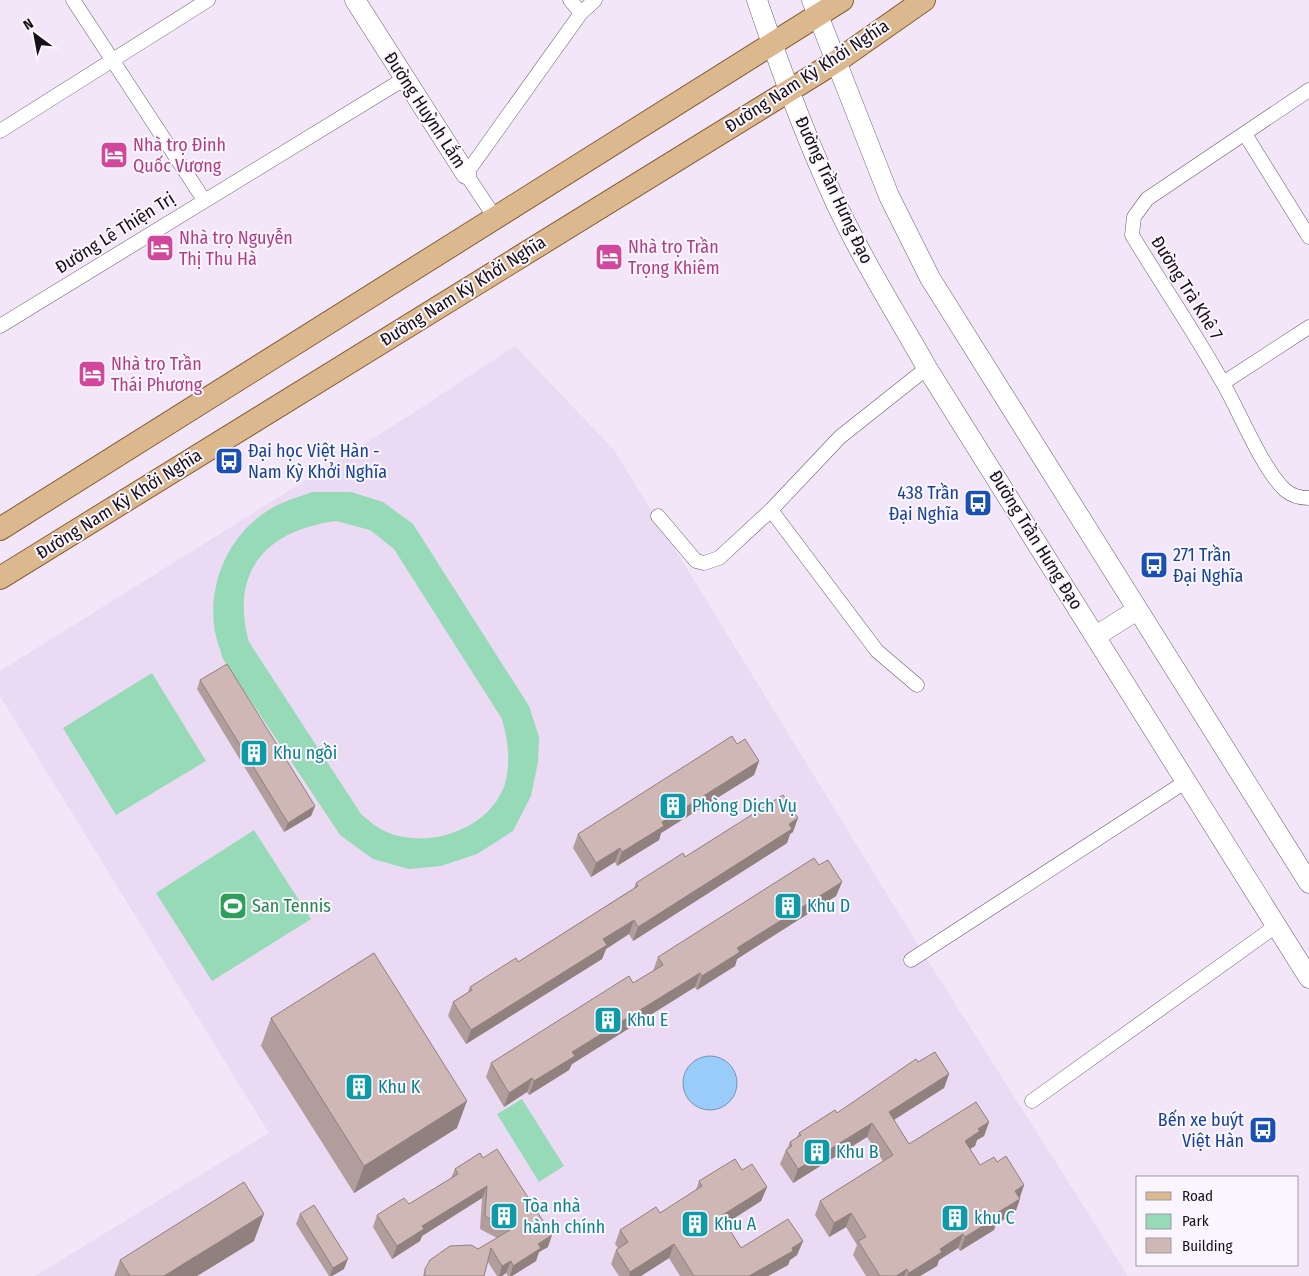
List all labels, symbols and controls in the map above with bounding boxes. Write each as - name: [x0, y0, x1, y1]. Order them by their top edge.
- north arrow: [10, 10, 60, 60]
- text: N: [20, 15, 36, 34]
- street label: Đường Nam Kỳ Khởi Nghĩa: [721, 15, 893, 137]
- street label: Đường Huỳnh Lắm: [379, 47, 472, 172]
- street label: Đường Trần Hưng Đạo: [790, 113, 878, 267]
- place label: Nhà trọ Đinh Quốc Vương: [133, 134, 226, 177]
- hotel icon: Nhà trọ Đinh Quốc Vương: [99, 140, 129, 170]
- street label: Đường Lê Thiện Trị: [51, 188, 179, 278]
- place label: Nhà trọ Nguyễn Thị Thu Hà: [179, 227, 293, 270]
- street label: Đường Nam Kỳ Khởi Nghĩa: [376, 231, 550, 351]
- street label: Đường Trà Khê 7: [1146, 232, 1228, 344]
- hotel icon: Nhà trọ Nguyễn Thị Thu Hà: [145, 233, 175, 263]
- place label: Nhà trọ Trần Trọng Khiêm: [628, 236, 720, 279]
- hotel icon: Nhà trọ Trần Trọng Khiêm: [594, 242, 624, 272]
- place label: Nhà trọ Trần Thái Phương: [111, 353, 203, 396]
- hotel icon: Nhà trọ Trần Thái Phương: [77, 359, 107, 389]
- place label: Đại học Việt Hàn - Nam Kỳ Khởi Nghĩa: [248, 440, 387, 483]
- street label: Đường Nam Kỳ Khởi Nghĩa: [32, 444, 206, 564]
- bus stop icon: Đại học Việt Hàn - Nam Kỳ Khởi Nghĩa: [214, 446, 244, 476]
- street label: Đường Trần Hưng Đạo: [984, 466, 1088, 614]
- place label: 438 Trần Đại Nghĩa: [889, 482, 959, 525]
- bus stop icon: 438 Trần Đại Nghĩa: [963, 488, 993, 518]
- place label: 271 Trần Đại Nghĩa: [1173, 544, 1243, 587]
- bus stop icon: 271 Trần Đại Nghĩa: [1139, 550, 1169, 580]
- building icon: Khu ngồi: [239, 738, 269, 768]
- place label: Khu ngồi: [273, 742, 337, 764]
- building icon: Phòng Dịch Vụ: [658, 791, 688, 821]
- place label: Phòng Dịch Vụ: [692, 795, 797, 817]
- sports icon: San Tennis: [218, 891, 248, 921]
- building icon: Khu D: [773, 891, 803, 921]
- place label: San Tennis: [252, 895, 331, 917]
- place label: Khu D: [807, 895, 850, 917]
- building icon: Khu E: [593, 1005, 623, 1035]
- place label: Khu E: [627, 1009, 668, 1031]
- building icon: Khu K: [344, 1072, 374, 1102]
- place label: Khu K: [378, 1076, 421, 1098]
- place label: Bến xe buýt Việt Hàn: [1158, 1109, 1244, 1152]
- bus stop icon: Bến xe buýt Việt Hàn: [1248, 1115, 1278, 1145]
- building icon: Khu B: [802, 1137, 832, 1167]
- place label: Khu B: [836, 1141, 879, 1163]
- legend: [1136, 1176, 1299, 1266]
- text: Road: [1182, 1187, 1213, 1205]
- place label: Tòa nhà hành chính: [523, 1195, 605, 1238]
- building icon: Tòa nhà hành chính: [489, 1201, 519, 1231]
- building icon: khu C: [940, 1203, 970, 1233]
- place label: khu C: [974, 1207, 1015, 1229]
- building icon: Khu A: [680, 1209, 710, 1239]
- text: Park: [1182, 1212, 1209, 1230]
- place label: Khu A: [714, 1213, 757, 1235]
- text: Building: [1182, 1237, 1233, 1255]

